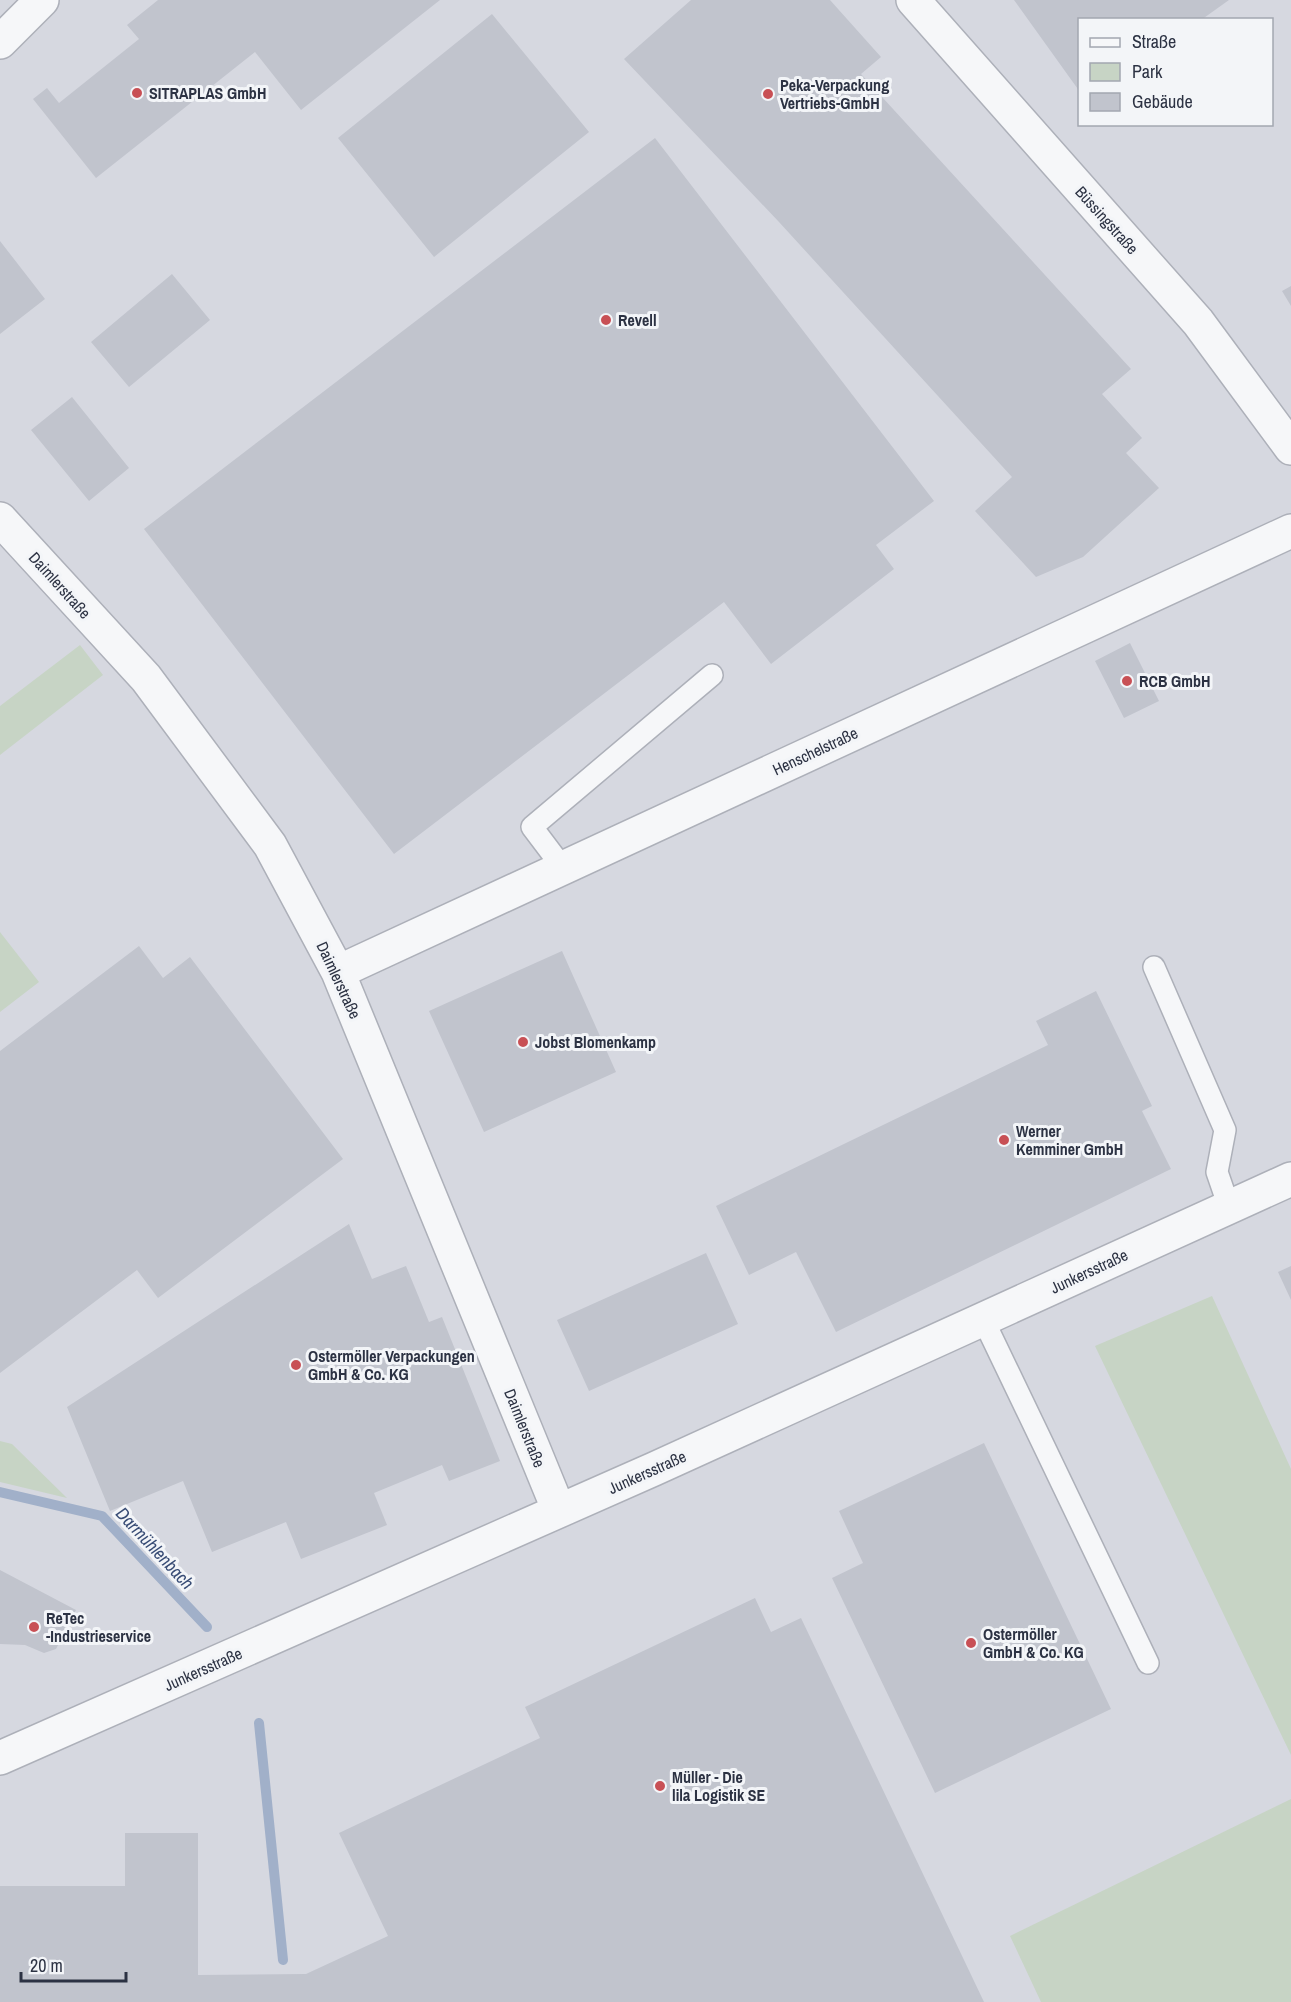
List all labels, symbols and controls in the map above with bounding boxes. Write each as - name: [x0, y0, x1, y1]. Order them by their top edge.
- legend: [1078, 18, 1273, 126]
- text: Straße: [1132, 29, 1176, 54]
- text: Park: [1132, 59, 1163, 84]
- place label: Peka-Verpackung Vertriebs-GmbH: [780, 74, 889, 114]
- place label: SITRAPLAS GmbH: [149, 82, 266, 104]
- marker: SITRAPLAS GmbH: [130, 86, 144, 100]
- marker: Peka-Verpackung Vertriebs-GmbH: [761, 87, 775, 101]
- text: Gebäude: [1132, 89, 1193, 114]
- street label: Büssingstraße: [1071, 181, 1143, 259]
- place label: Revell: [618, 309, 657, 331]
- marker: Revell: [599, 313, 613, 327]
- street label: Daimlerstraße: [24, 547, 96, 623]
- place label: RCB GmbH: [1139, 670, 1210, 692]
- marker: RCB GmbH: [1120, 674, 1134, 688]
- street label: Henschelstraße: [769, 722, 861, 780]
- street label: Daimlerstraße: [311, 938, 367, 1022]
- place label: Jobst Blomenkamp: [535, 1031, 656, 1053]
- marker: Jobst Blomenkamp: [516, 1035, 530, 1049]
- place label: Werner Kemminer GmbH: [1016, 1120, 1123, 1160]
- marker: Werner Kemminer GmbH: [997, 1133, 1011, 1147]
- street label: Junkersstraße: [1047, 1243, 1131, 1299]
- place label: Ostermöller Verpackungen GmbH & Co. KG: [308, 1345, 475, 1385]
- marker: Ostermöller Verpackungen GmbH & Co. KG: [289, 1358, 303, 1372]
- street label: Daimlerstraße: [499, 1385, 551, 1471]
- street label: Junkersstraße: [605, 1445, 689, 1499]
- water label: Darmühlenbach: [110, 1501, 200, 1595]
- place label: ReTec -Industrieservice: [46, 1607, 151, 1647]
- marker: ReTec -Industrieservice: [27, 1620, 41, 1634]
- place label: Ostermöller GmbH & Co. KG: [983, 1623, 1084, 1663]
- marker: Ostermöller GmbH & Co. KG: [964, 1636, 978, 1650]
- street label: Junkersstraße: [161, 1642, 245, 1696]
- place label: Müller - Die lila Logistik SE: [672, 1766, 766, 1806]
- marker: Müller - Die lila Logistik SE: [653, 1779, 667, 1793]
- scale bar: [21, 1945, 126, 1983]
- text: 20 m: [30, 1953, 63, 1978]

